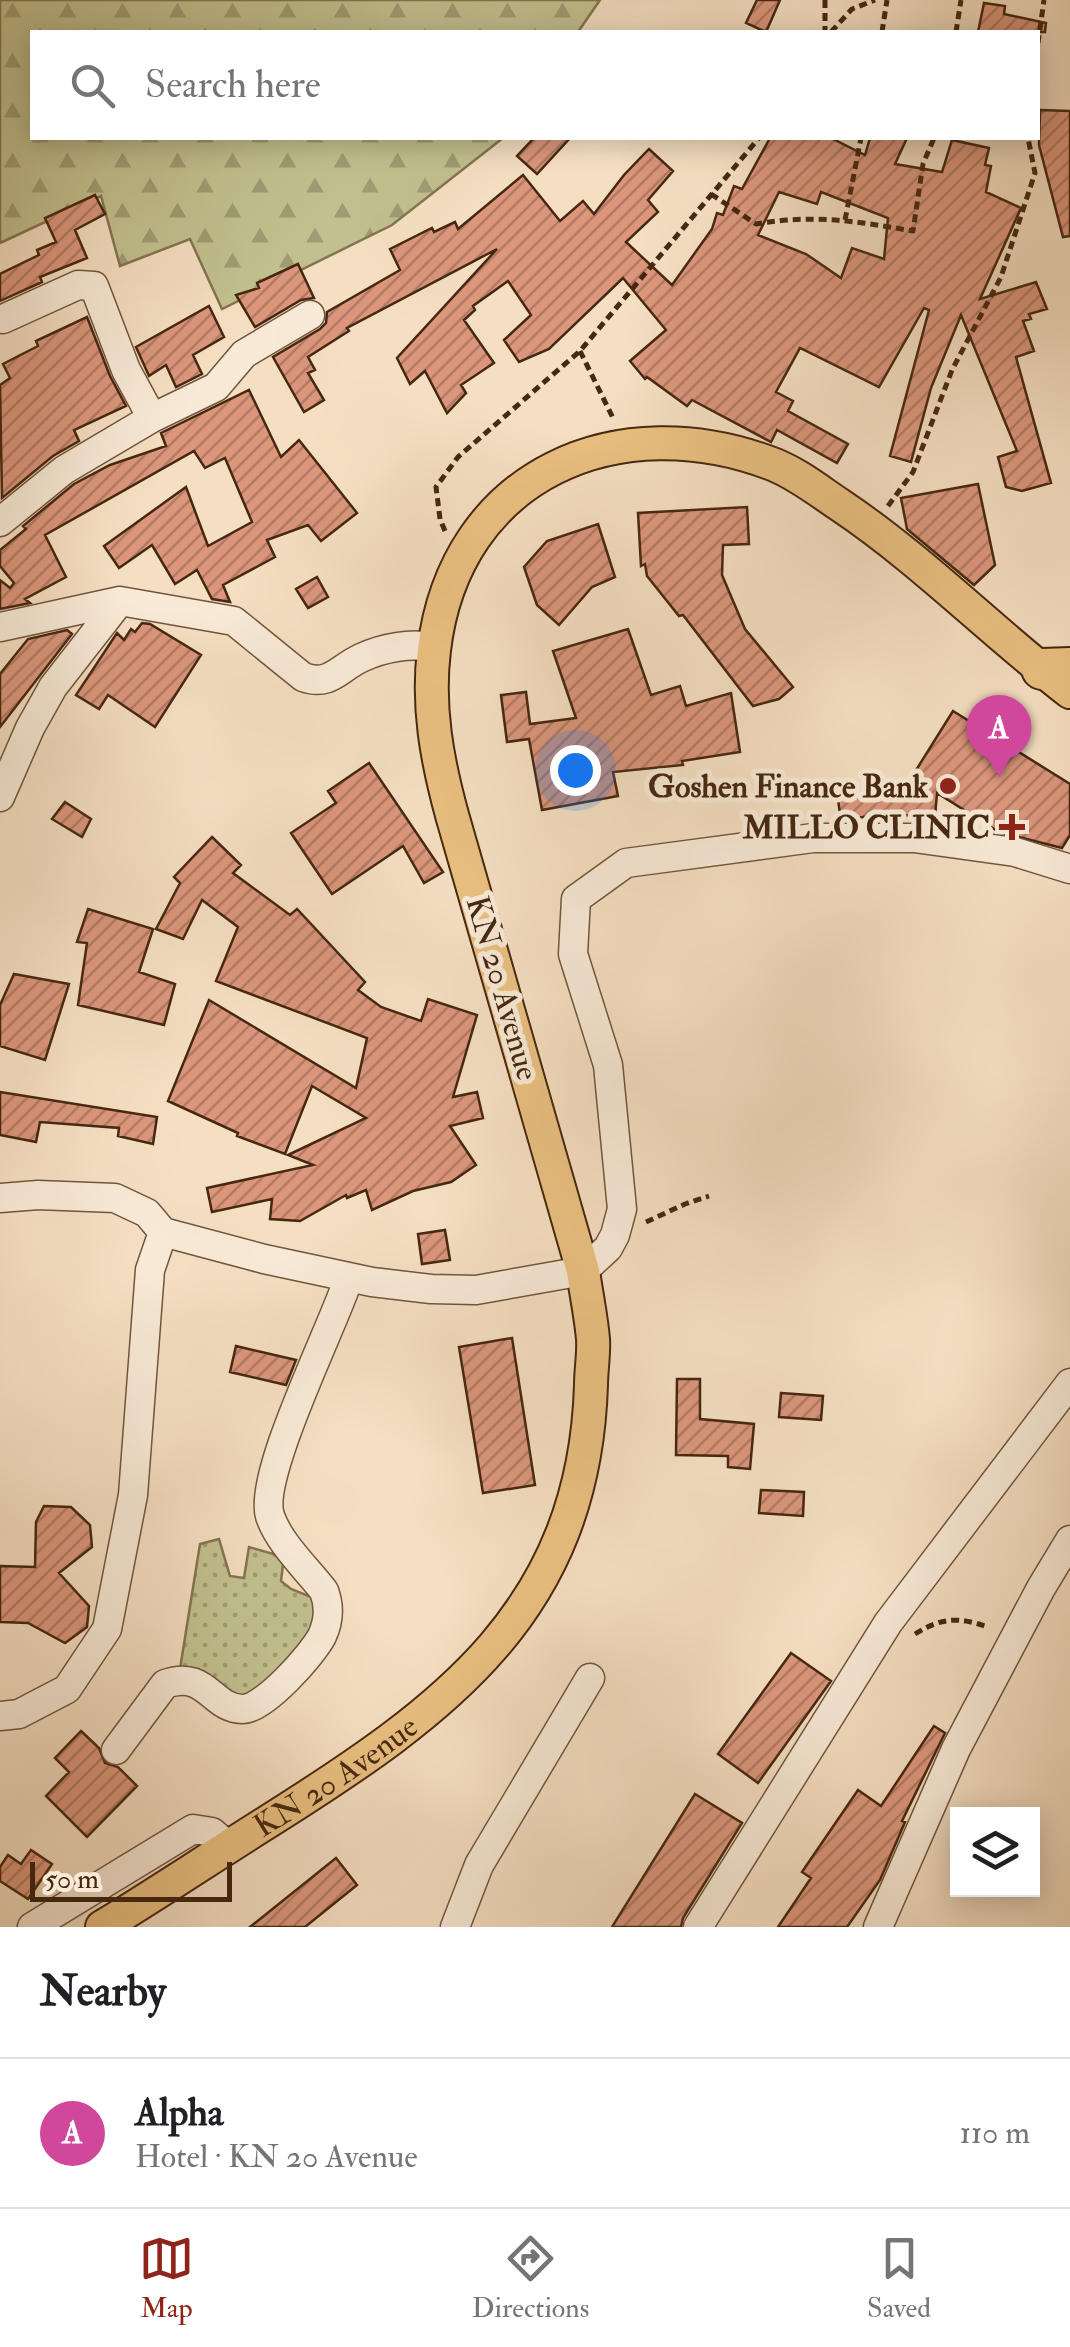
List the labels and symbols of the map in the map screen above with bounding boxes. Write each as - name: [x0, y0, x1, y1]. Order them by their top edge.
- pin: A: [966, 694, 1032, 777]
- your location: [550, 745, 601, 796]
- place label: Goshen Finance Bank: [648, 767, 929, 807]
- marker: Goshen Finance Bank: [937, 775, 959, 797]
- place label: MILLO CLINIC: [742, 808, 990, 848]
- marker: MILLO CLINIC: [999, 814, 1025, 840]
- street label: KN 20 Avenue: [457, 892, 547, 1085]
- street label: KN 20 Avenue: [246, 1707, 426, 1847]
- scale bar: [30, 1857, 232, 1902]

